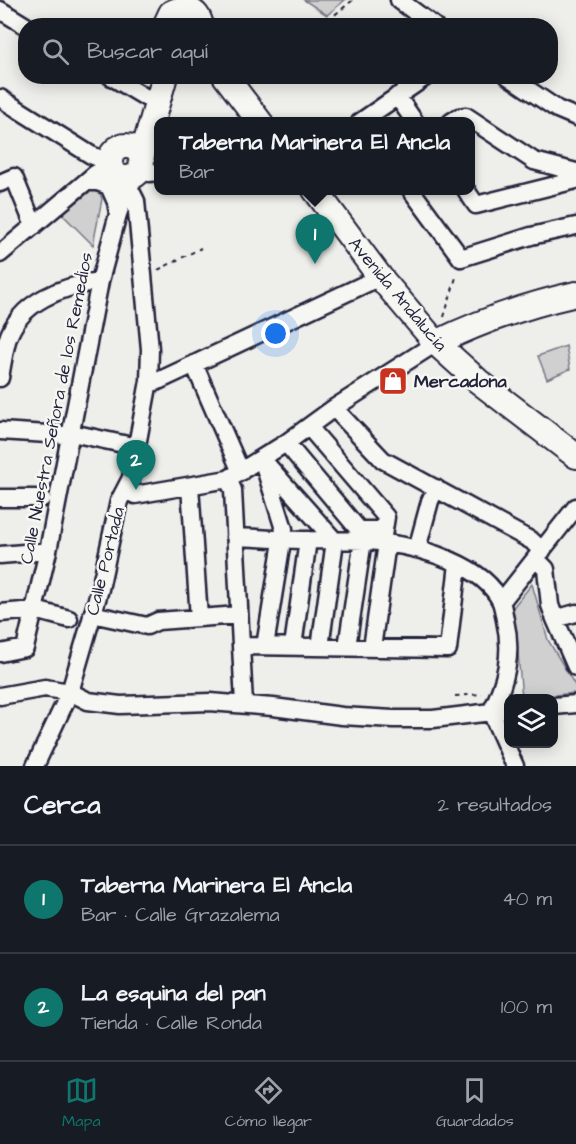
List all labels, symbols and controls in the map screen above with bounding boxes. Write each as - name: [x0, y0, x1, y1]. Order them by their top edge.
- search box: [18, 18, 558, 84]
- icon: search: [39, 35, 72, 68]
- text: Buscar aquí: [87, 36, 208, 67]
- popup: [154, 117, 475, 195]
- text: Taberna Marinera El Ancla: [179, 127, 450, 158]
- text: Bar: [179, 158, 214, 186]
- pin: 1: [296, 214, 334, 264]
- street label: Avenida Andalucía: [342, 232, 453, 357]
- street label: Calle Nuestra Señora de los Remedios: [14, 250, 99, 566]
- your location: [261, 319, 290, 348]
- shop icon: Mercadona: [377, 365, 409, 397]
- place label: Mercadona: [414, 369, 507, 394]
- pin: 2: [116, 440, 156, 490]
- street label: Calle Portada: [80, 504, 131, 618]
- map controls: [504, 694, 558, 748]
- button: layers: [504, 694, 558, 748]
- text: Cerca: [24, 787, 101, 823]
- text: 2 resultados: [438, 791, 552, 819]
- text: Taberna Marinera El Ancla: [81, 870, 352, 901]
- text: 1: [42, 885, 45, 913]
- text: 40 m: [502, 885, 552, 913]
- text: Bar · Calle Grazalema: [81, 901, 280, 929]
- text: La esquina del pan: [81, 978, 266, 1009]
- text: 2: [38, 993, 49, 1021]
- text: 100 m: [501, 993, 552, 1021]
- text: Tienda · Calle Ronda: [81, 1009, 262, 1037]
- tab: Mapa: [62, 1074, 101, 1132]
- tab: Cómo llegar: [225, 1074, 312, 1132]
- tab: Guardados: [436, 1074, 514, 1132]

